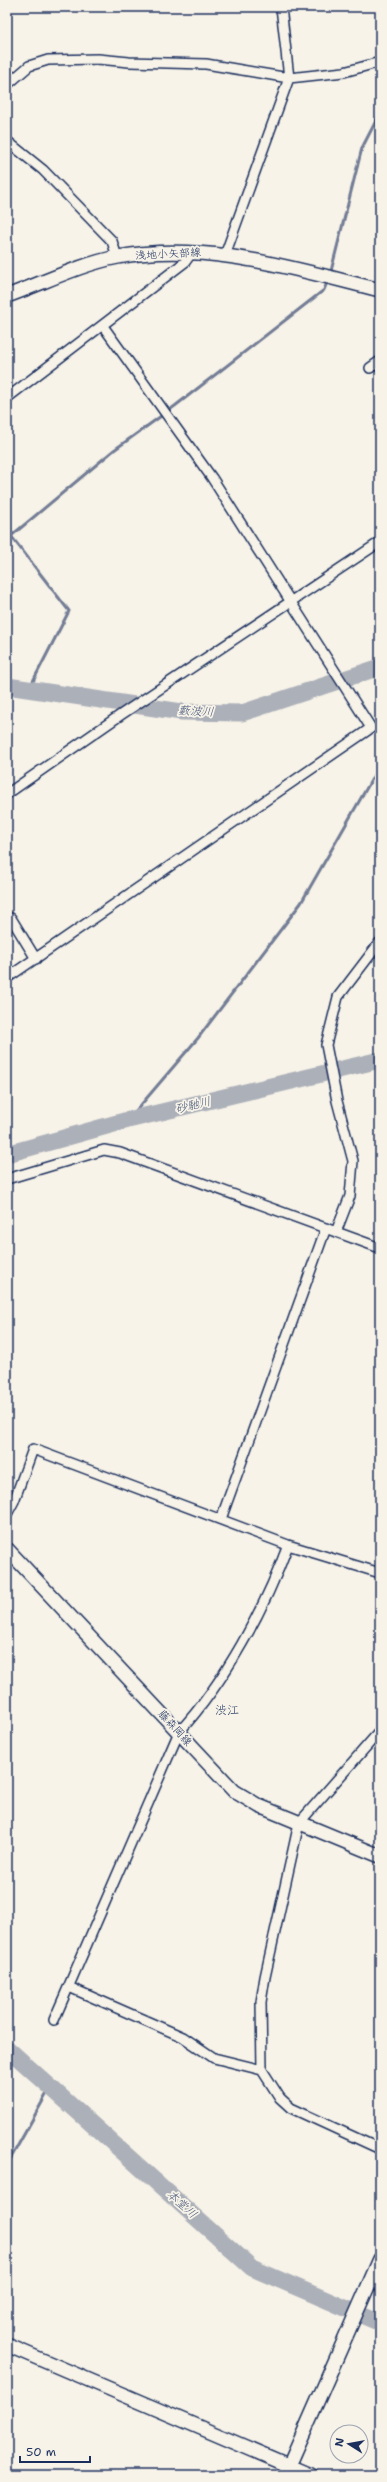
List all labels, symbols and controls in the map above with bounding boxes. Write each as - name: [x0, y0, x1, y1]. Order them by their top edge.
- street label: 浅地小矢部線: [135, 245, 201, 263]
- water label: 藪波川: [178, 702, 214, 720]
- water label: 砂馳川: [174, 1093, 212, 1117]
- district label: 渋江: [215, 1702, 239, 1718]
- street label: 藤森岡線: [155, 1707, 195, 1749]
- water label: 本堂川: [163, 2186, 201, 2222]
- north arrow: [329, 2424, 369, 2464]
- text: N: [331, 2436, 348, 2448]
- scale bar: [20, 2438, 90, 2464]
- text: 50 m: [26, 2444, 56, 2460]

